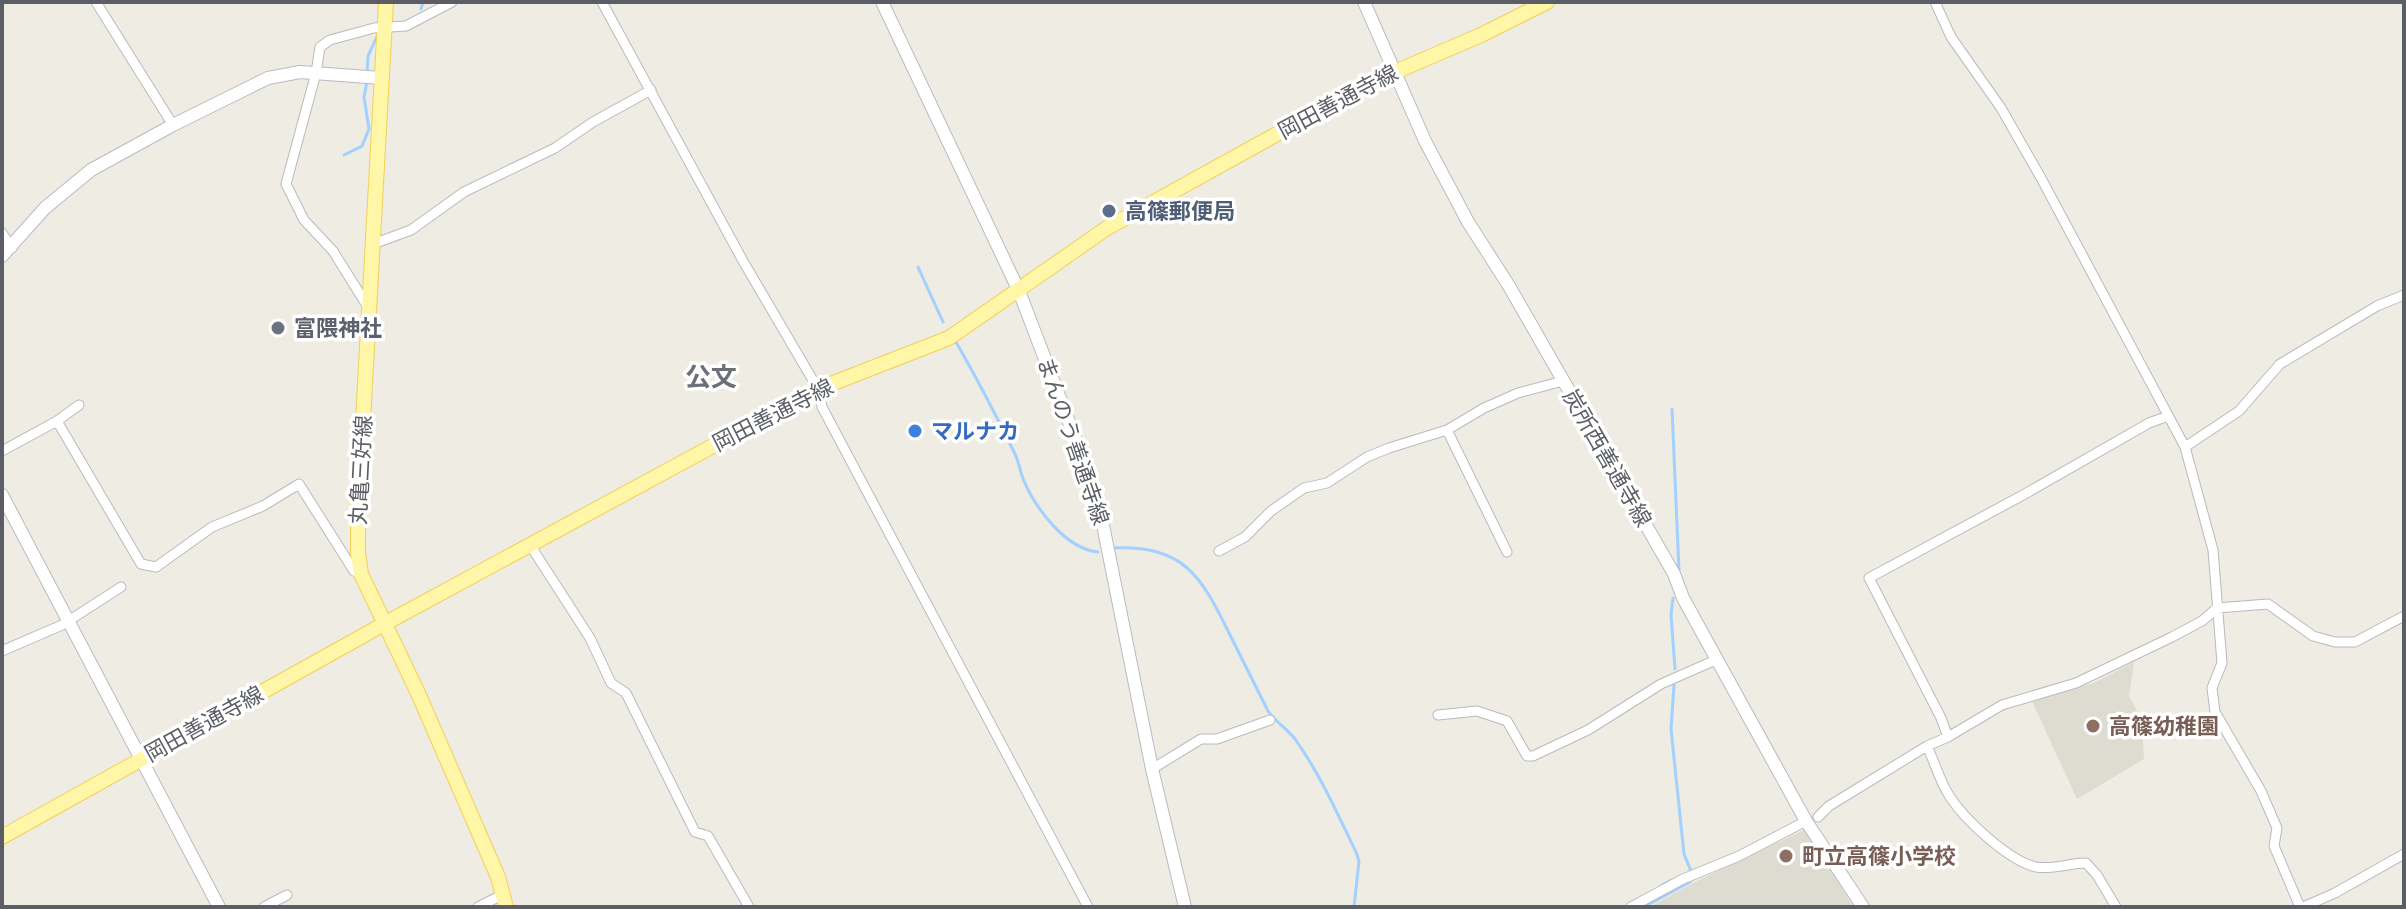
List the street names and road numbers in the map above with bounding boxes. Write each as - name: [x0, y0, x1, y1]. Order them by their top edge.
- street label: 岡田善通寺線: [1272, 57, 1404, 147]
- street label: まんのう善通寺線: [1030, 353, 1116, 529]
- street label: 岡田善通寺線: [707, 371, 839, 459]
- street label: 炭所西善通寺線: [1555, 384, 1659, 532]
- street label: 丸亀三好線: [343, 414, 379, 526]
- street label: 岡田善通寺線: [139, 678, 269, 770]

